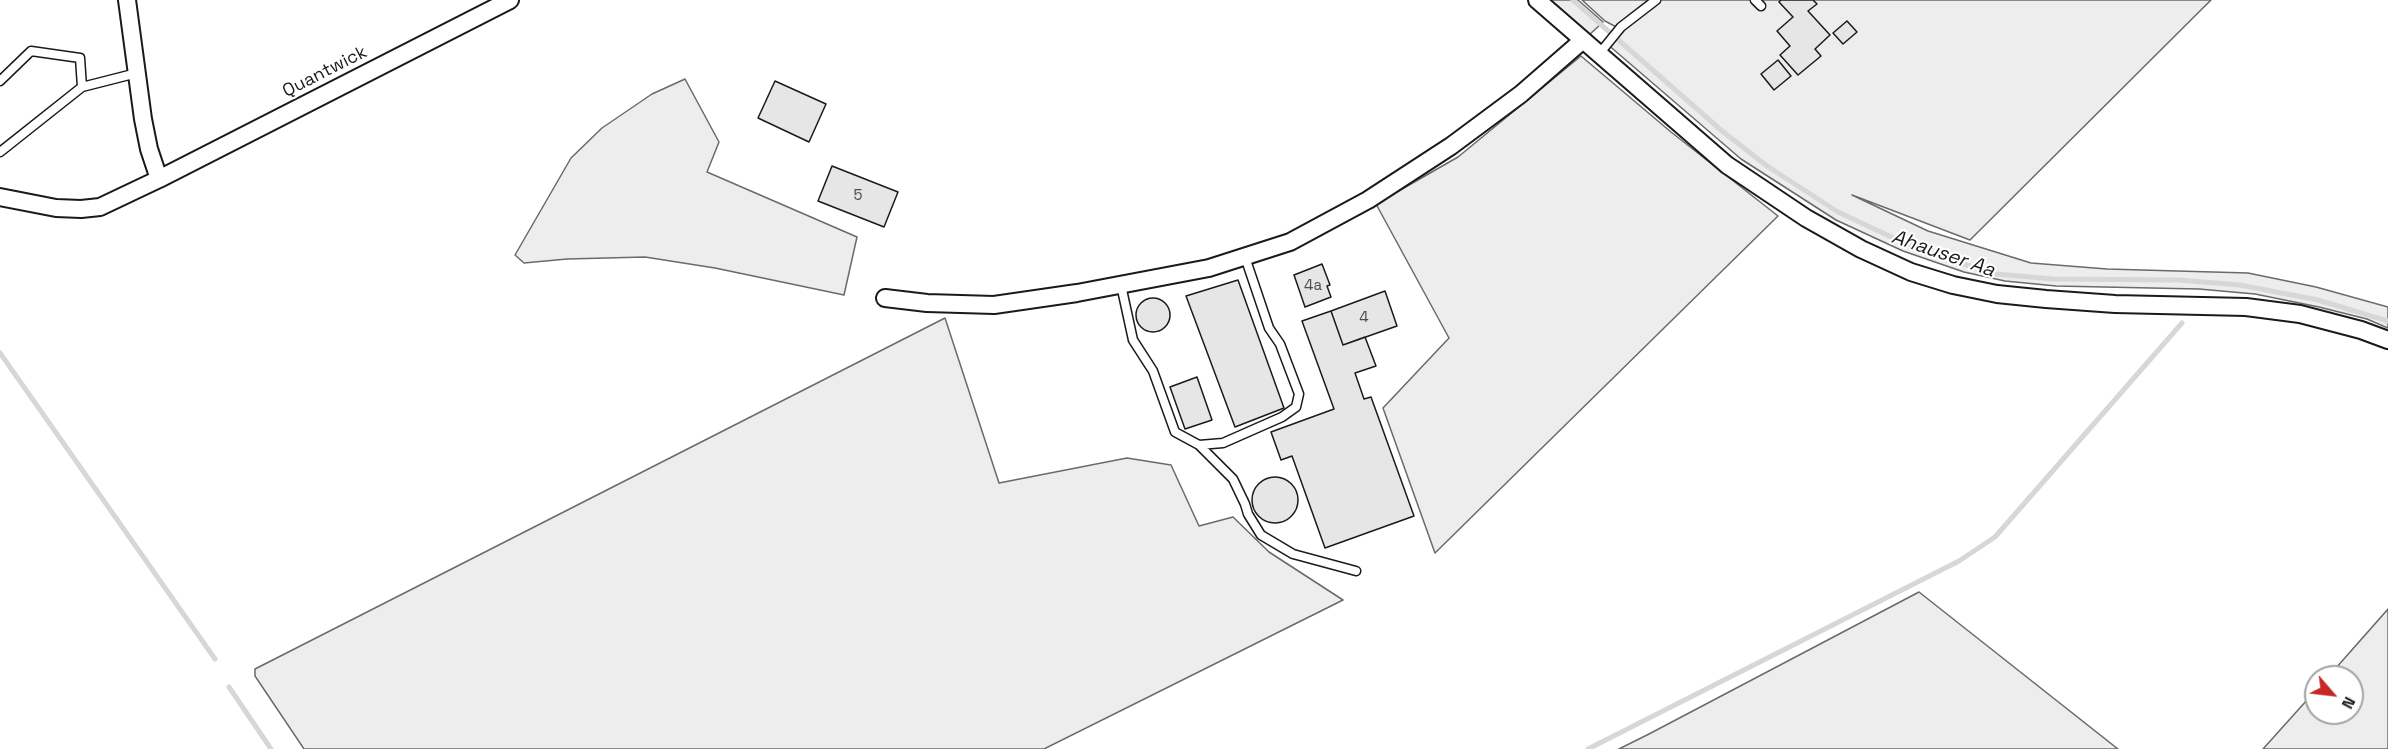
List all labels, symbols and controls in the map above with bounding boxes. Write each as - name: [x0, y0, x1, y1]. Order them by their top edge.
- street label: Quantwick: [279, 42, 371, 102]
- house number: 5: [854, 187, 862, 205]
- water label: Ahauser Aa: [1888, 225, 1998, 283]
- house number: 4a: [1304, 277, 1322, 295]
- house number: 4: [1359, 309, 1369, 327]
- north arrow: [2304, 665, 2364, 725]
- text: N: [2337, 693, 2360, 712]

